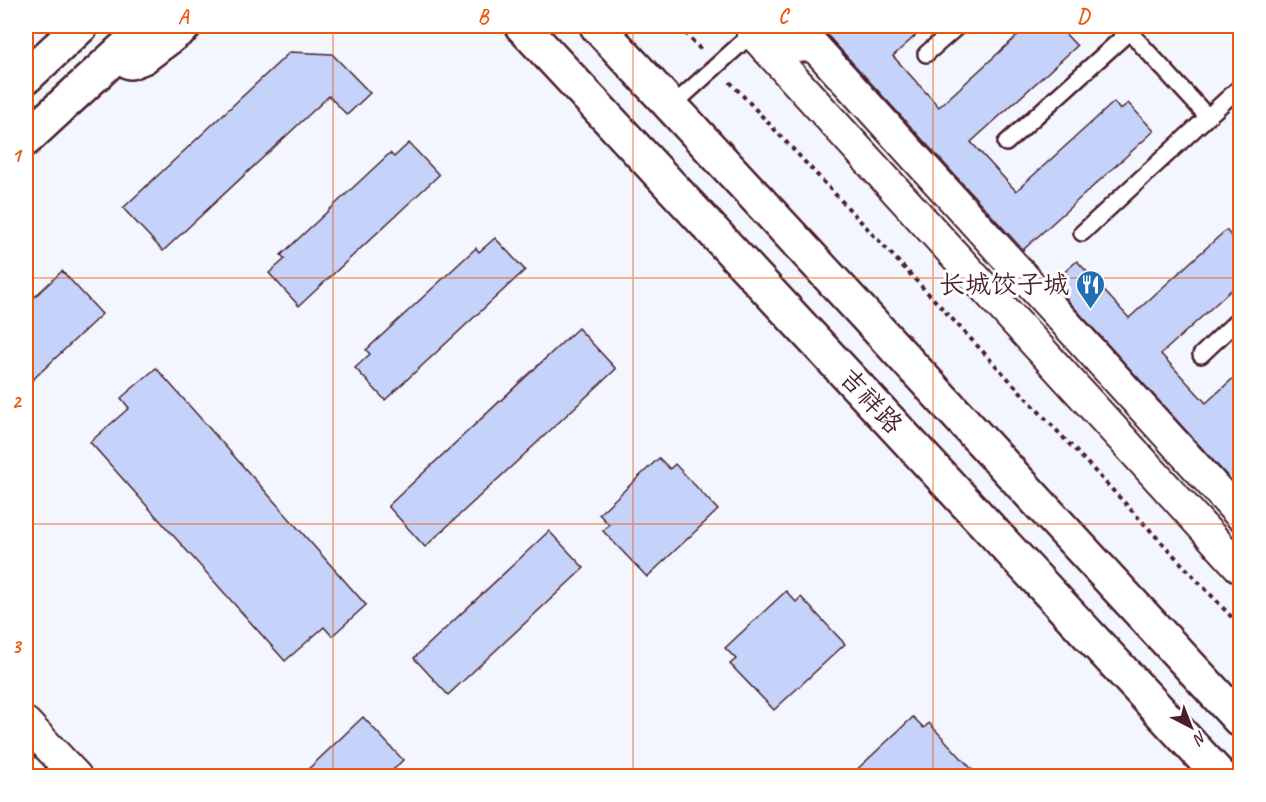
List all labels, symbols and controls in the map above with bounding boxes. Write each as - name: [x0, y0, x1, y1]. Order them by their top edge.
- text: A: [178, 4, 190, 29]
- text: B: [478, 4, 490, 29]
- text: C: [778, 4, 790, 29]
- text: D: [1077, 4, 1091, 29]
- text: 1: [12, 143, 23, 168]
- place label: 长城饺子城: [939, 268, 1069, 301]
- restaurant icon: 长城饺子城: [1074, 268, 1106, 310]
- street label: 吉祥路: [832, 361, 910, 441]
- text: 2: [12, 389, 23, 414]
- text: 3: [12, 634, 23, 659]
- north arrow: [1161, 697, 1221, 757]
- text: N: [1188, 727, 1211, 750]

